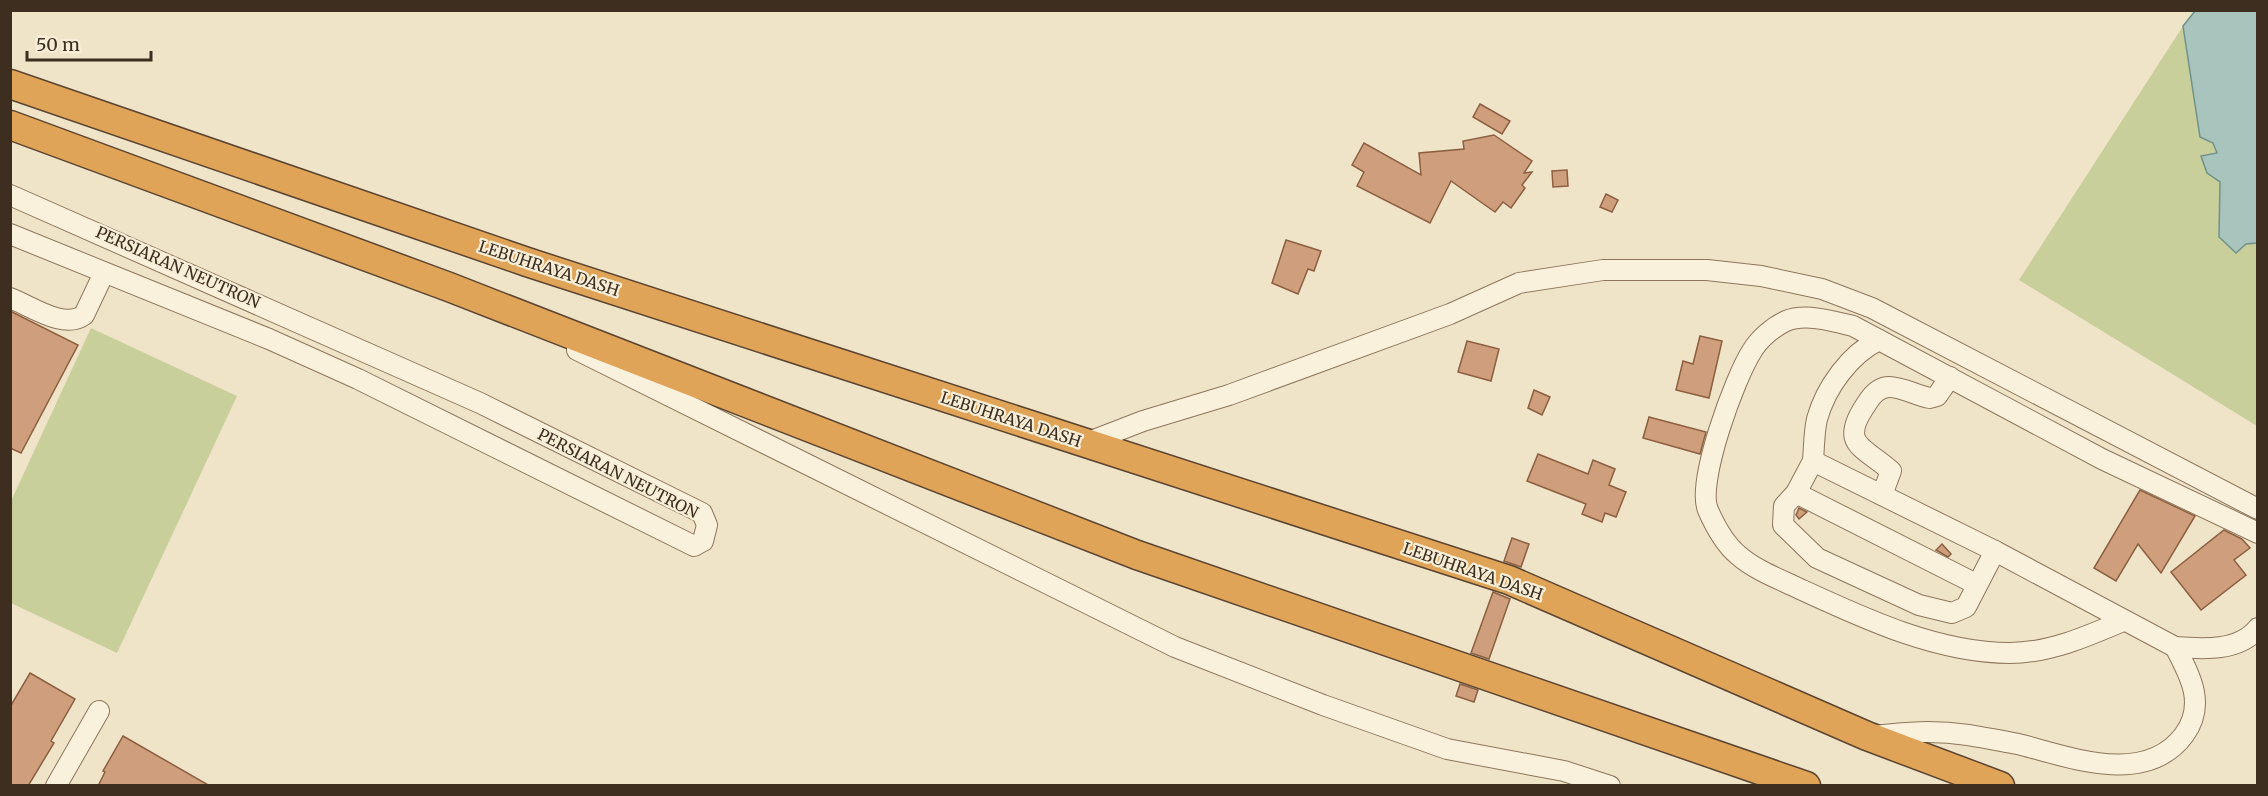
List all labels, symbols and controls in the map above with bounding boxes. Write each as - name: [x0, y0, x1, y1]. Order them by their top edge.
- scale bar: [27, 24, 152, 62]
- text: 50 m: [36, 33, 80, 56]
- street label: PERSIARAN NEUTRON: [93, 222, 264, 313]
- street label: LEBUHRAYA DASH: [476, 236, 622, 300]
- street label: LEBUHRAYA DASH: [938, 387, 1084, 451]
- street label: PERSIARAN NEUTRON: [534, 424, 702, 523]
- street label: LEBUHRAYA DASH: [1400, 538, 1546, 604]

